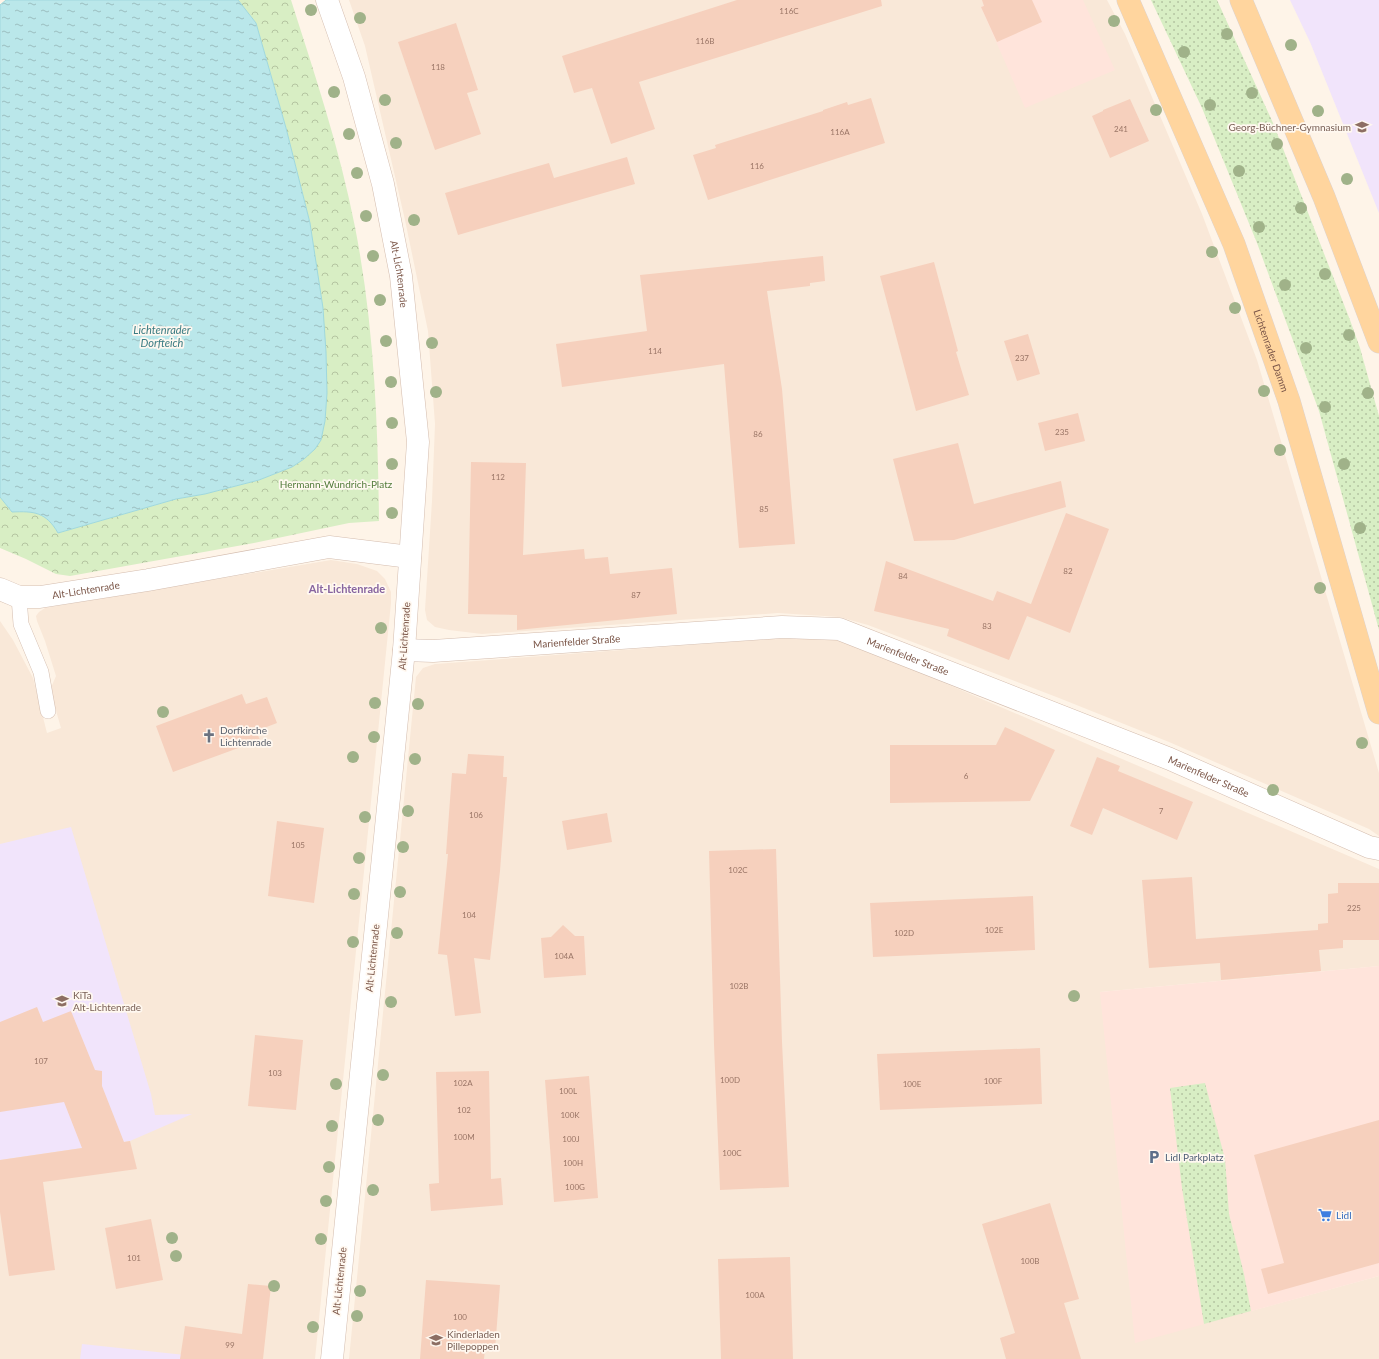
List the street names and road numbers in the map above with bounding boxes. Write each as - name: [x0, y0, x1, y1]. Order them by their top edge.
- street label: Alt-Lichtenrade: [388, 239, 410, 308]
- street label: Lichtenrader Damm: [1251, 308, 1291, 393]
- street label: Alt-Lichtenrade: [51, 579, 120, 601]
- street label: Alt-Lichtenrade: [396, 602, 412, 670]
- street label: Marienfelder Straße: [533, 632, 621, 650]
- street label: Marienfelder Straße: [865, 635, 951, 678]
- street label: Marienfelder Straße: [1167, 753, 1251, 799]
- street label: Alt-Lichtenrade: [362, 924, 382, 992]
- street label: Alt-Lichtenrade: [329, 1247, 349, 1315]

